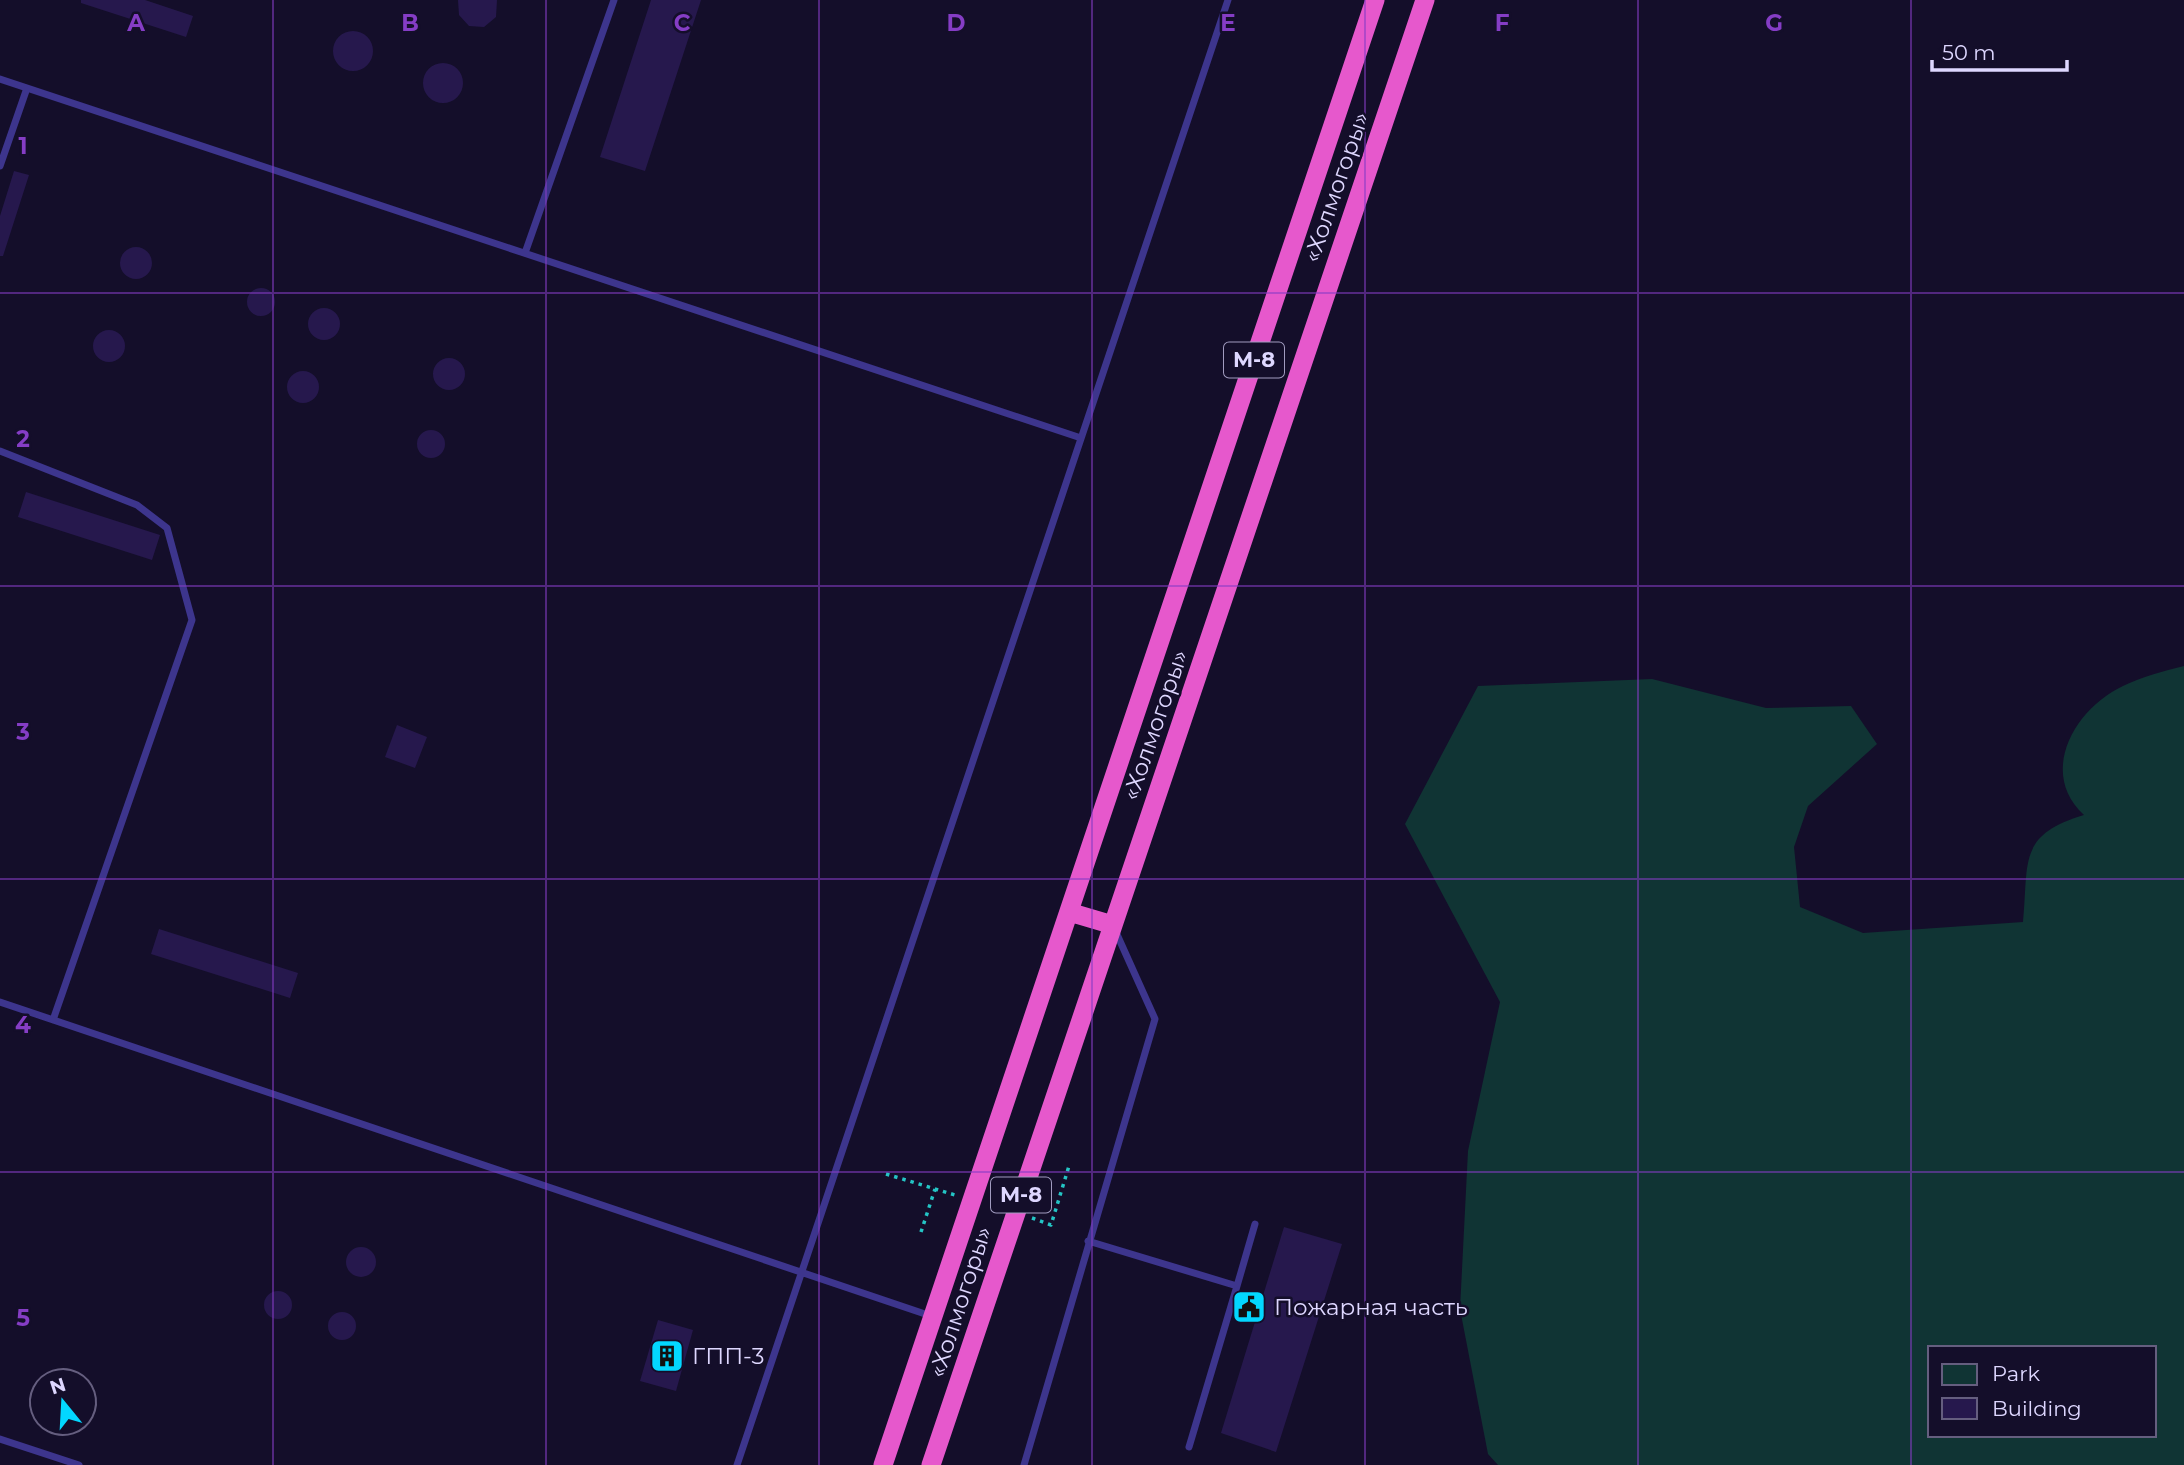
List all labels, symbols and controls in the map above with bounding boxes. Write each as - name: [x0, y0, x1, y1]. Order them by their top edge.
- text: A: [126, 9, 145, 37]
- text: B: [401, 9, 419, 37]
- text: C: [674, 9, 691, 37]
- text: D: [947, 9, 966, 37]
- text: E: [1220, 9, 1236, 37]
- text: F: [1495, 9, 1510, 37]
- text: G: [1765, 9, 1783, 37]
- scale bar: [1932, 28, 2067, 72]
- text: 50 m: [1942, 40, 1996, 65]
- street label: «Холмогоры»: [1297, 108, 1375, 266]
- text: 1: [18, 132, 28, 160]
- road number: М-8: [1224, 342, 1284, 378]
- text: 2: [16, 425, 30, 453]
- street label: «Холмогоры»: [1116, 646, 1194, 804]
- text: 3: [15, 718, 30, 746]
- text: 4: [15, 1011, 31, 1039]
- road number: М-8: [991, 1178, 1051, 1212]
- street label: «Холмогоры»: [922, 1223, 998, 1381]
- public building icon: Пожарная часть: [1230, 1288, 1268, 1326]
- place label: Пожарная часть: [1274, 1293, 1468, 1321]
- text: 5: [16, 1304, 30, 1332]
- building icon: ГПП-3: [648, 1337, 686, 1375]
- place label: ГПП-3: [692, 1342, 764, 1370]
- legend: [1928, 1346, 2156, 1437]
- text: Park: [1992, 1361, 2040, 1386]
- north arrow: [28, 1367, 98, 1437]
- text: N: [47, 1373, 69, 1400]
- text: Building: [1992, 1396, 2082, 1421]

